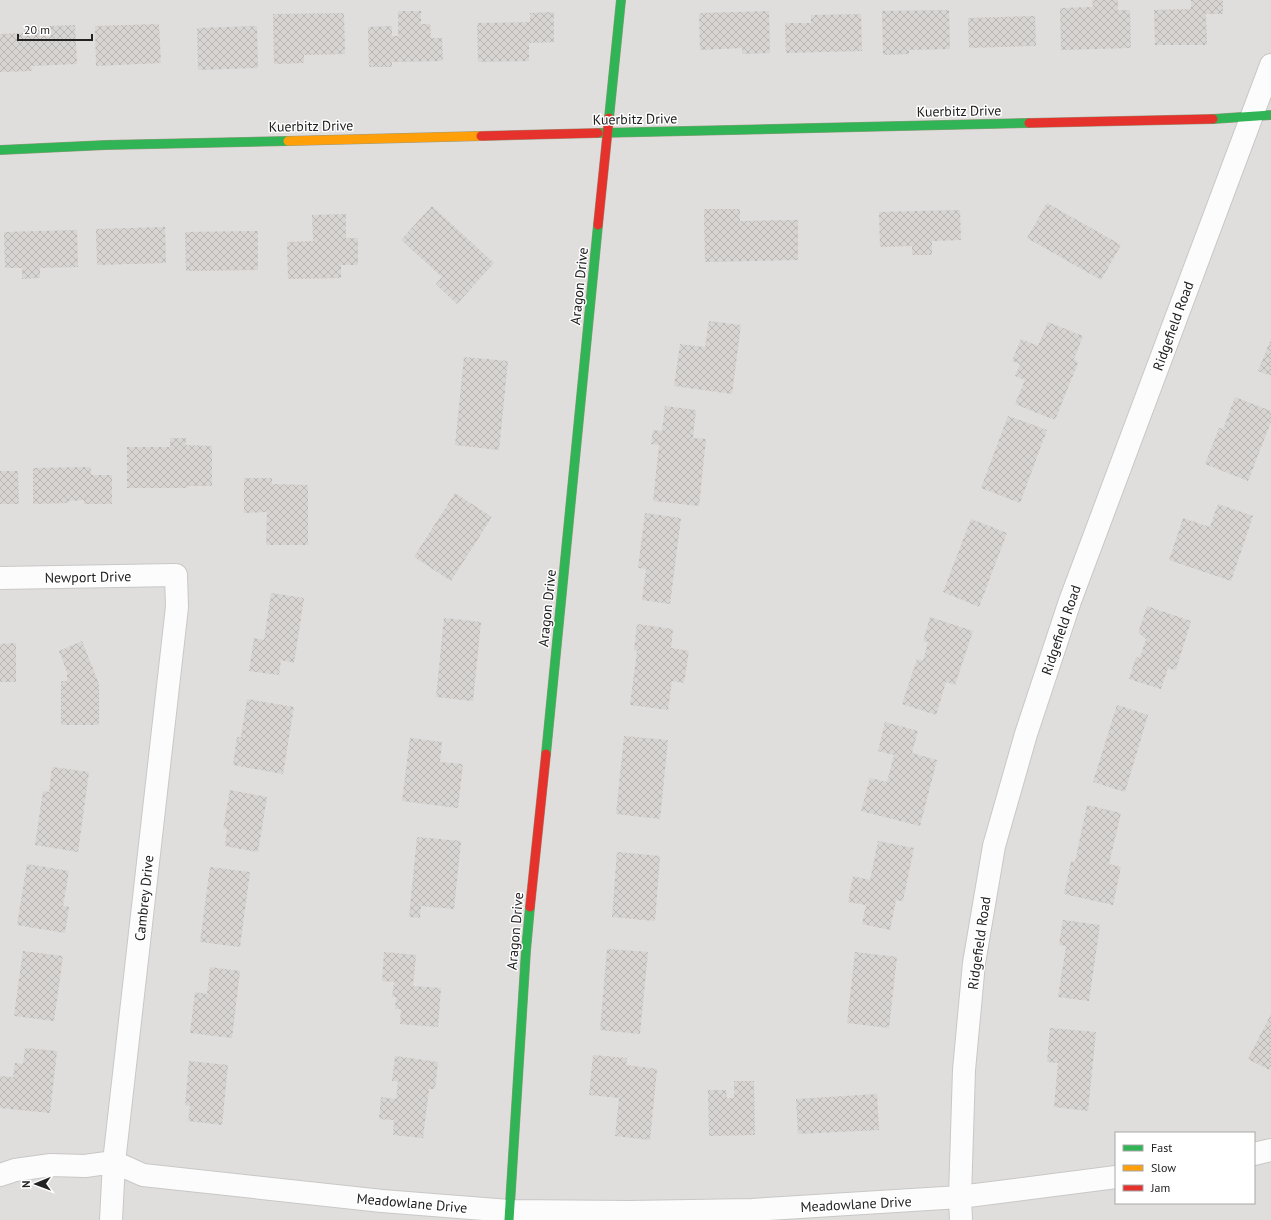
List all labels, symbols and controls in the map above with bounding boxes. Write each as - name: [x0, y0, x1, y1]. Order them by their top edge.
- scale bar: [18, 16, 92, 42]
- text: 20 m: [24, 22, 50, 37]
- street label: Kuerbitz Drive: [917, 101, 1001, 121]
- street label: Kuerbitz Drive: [593, 109, 677, 129]
- street label: Kuerbitz Drive: [269, 116, 353, 136]
- street label: Aragon Drive: [566, 246, 592, 326]
- street label: Ridgefield Road: [1148, 279, 1198, 373]
- street label: Newport Drive: [44, 567, 132, 587]
- street label: Aragon Drive: [534, 568, 560, 648]
- street label: Ridgefield Road: [1037, 583, 1085, 677]
- street label: Cambrey Drive: [131, 854, 157, 942]
- street label: Aragon Drive: [503, 892, 527, 970]
- street label: Ridgefield Road: [964, 895, 994, 991]
- legend: [1115, 1132, 1255, 1204]
- text: Fast: [1151, 1140, 1172, 1155]
- text: Slow: [1151, 1160, 1176, 1175]
- north arrow: [16, 1164, 56, 1204]
- text: N: [19, 1180, 33, 1188]
- text: Jam: [1150, 1180, 1170, 1195]
- street label: Meadowlane Drive: [356, 1189, 468, 1217]
- street label: Meadowlane Drive: [800, 1192, 912, 1216]

